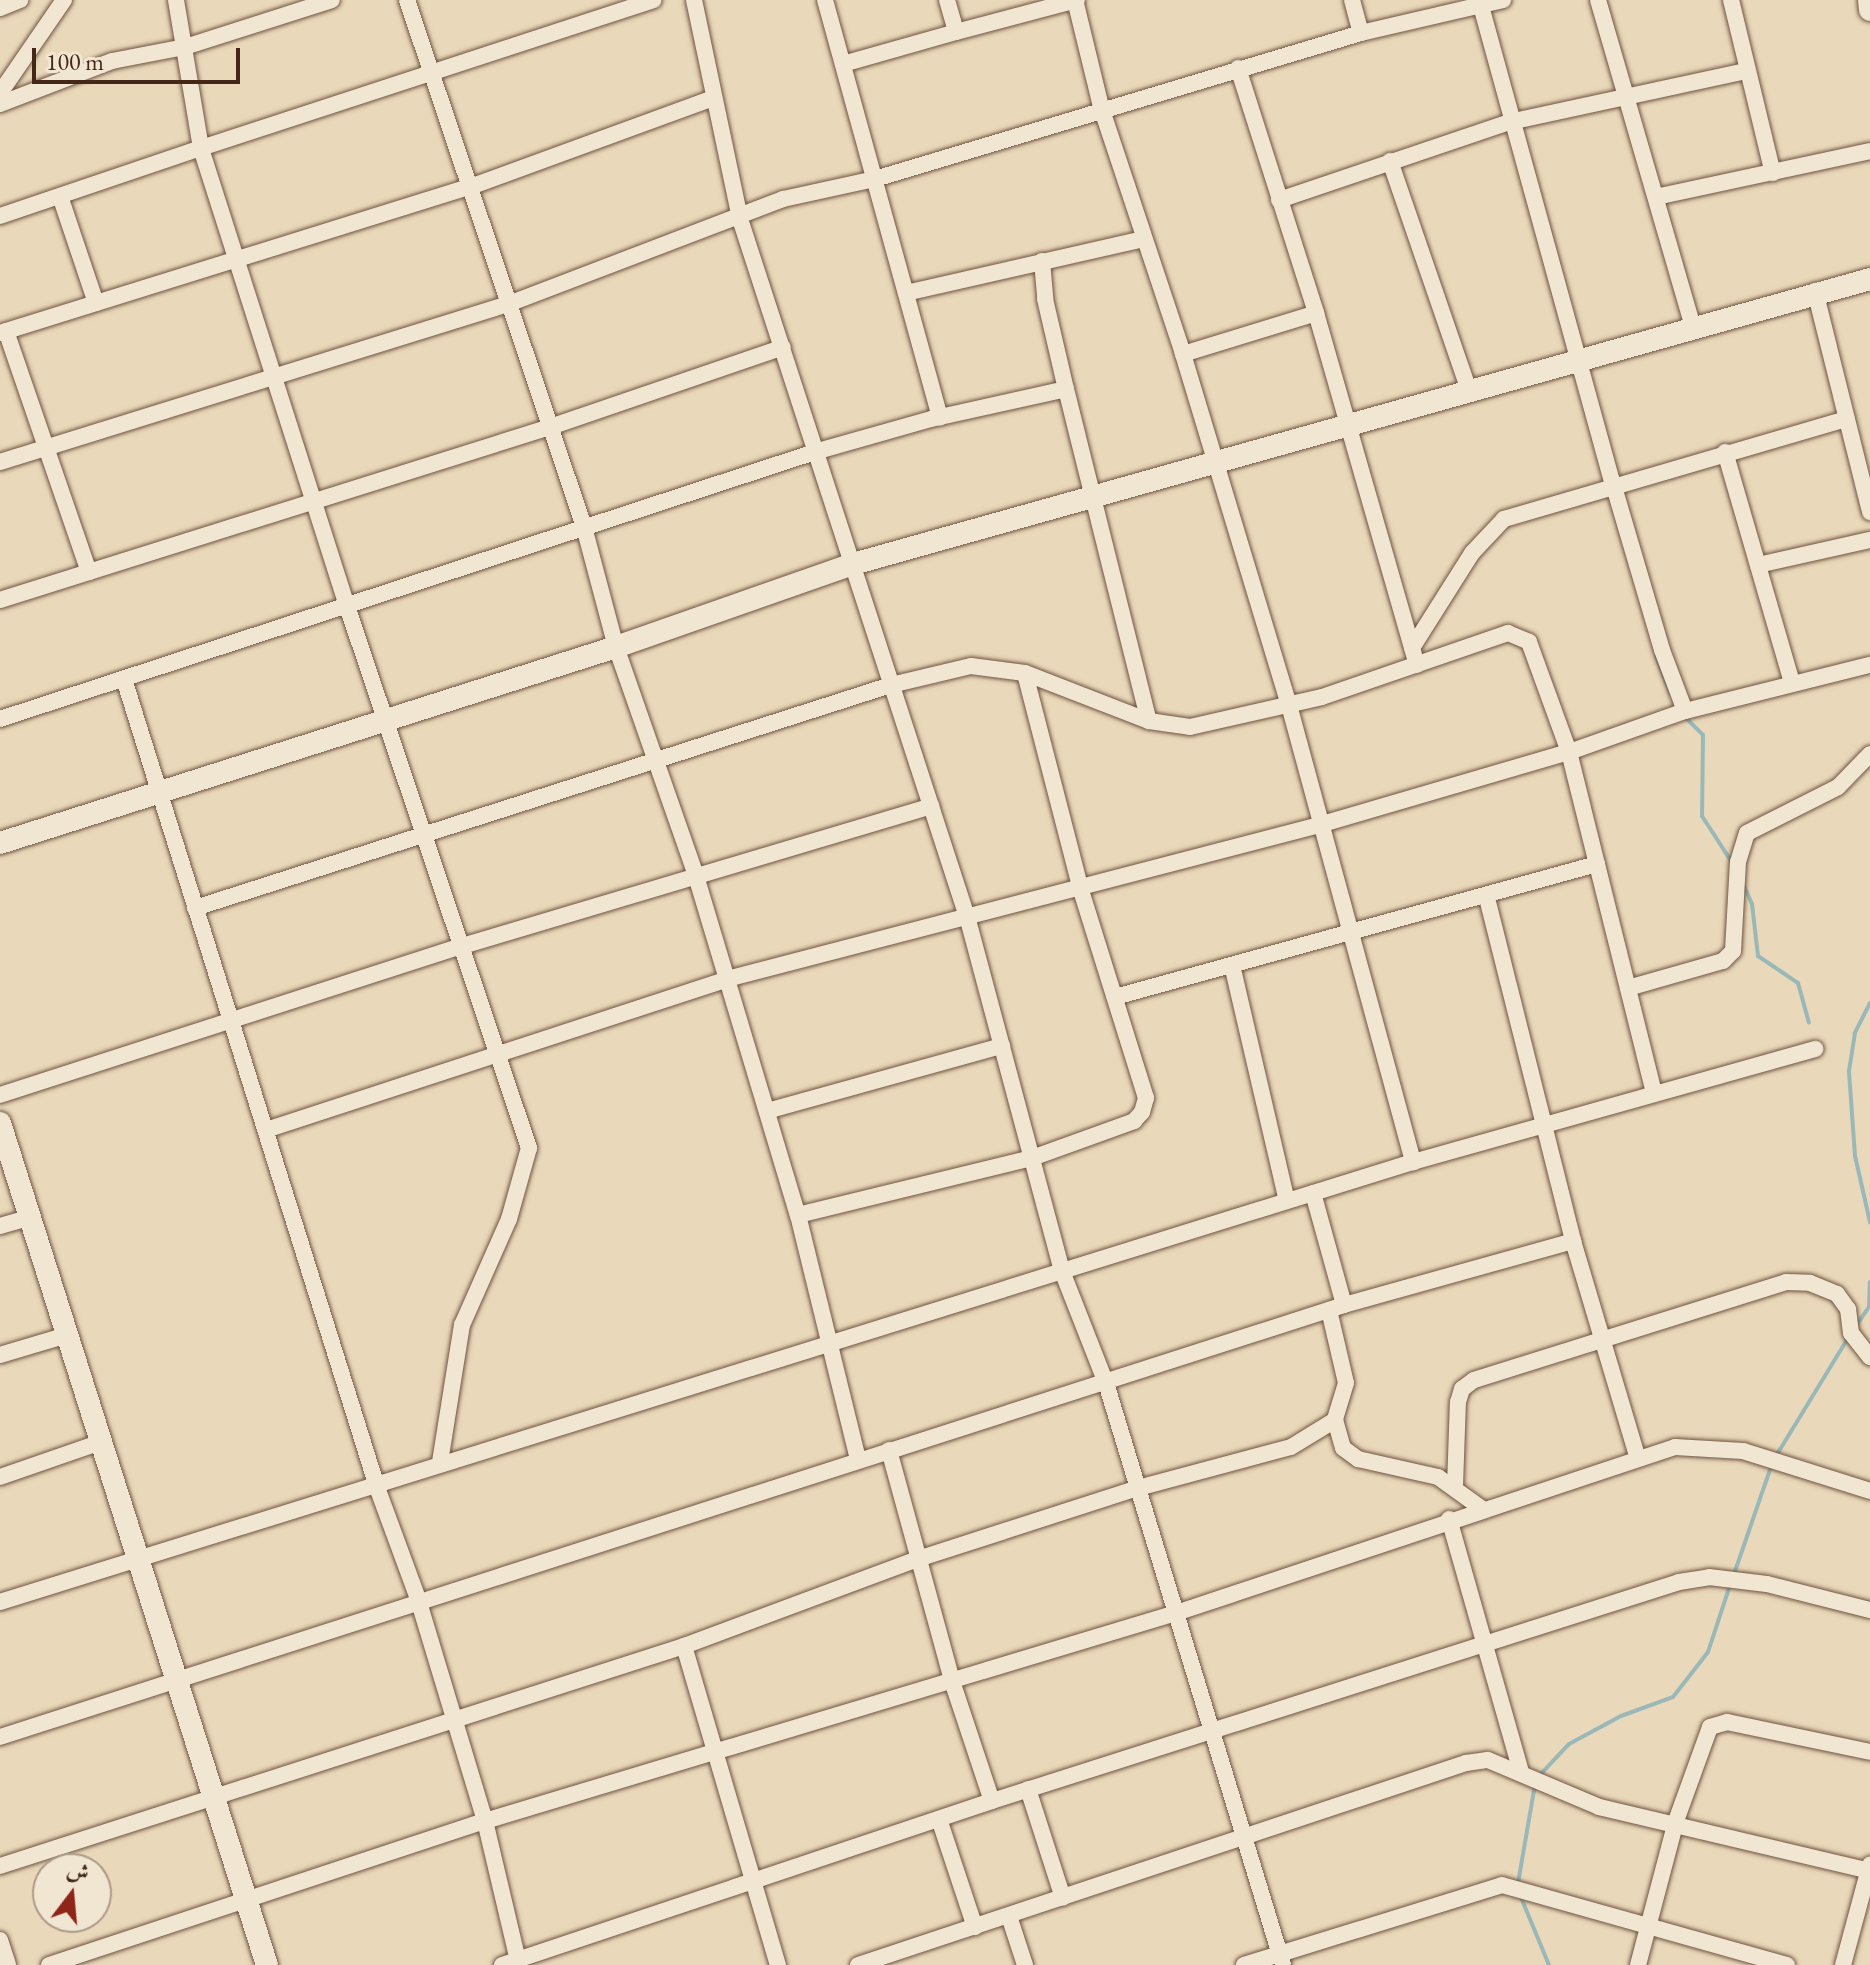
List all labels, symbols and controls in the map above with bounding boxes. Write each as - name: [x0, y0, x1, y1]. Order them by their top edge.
- scale bar: [36, 32, 244, 82]
- text: 100 m: [46, 46, 104, 77]
- north arrow: [32, 1853, 112, 1933]
- text: ش: [64, 1854, 93, 1888]

